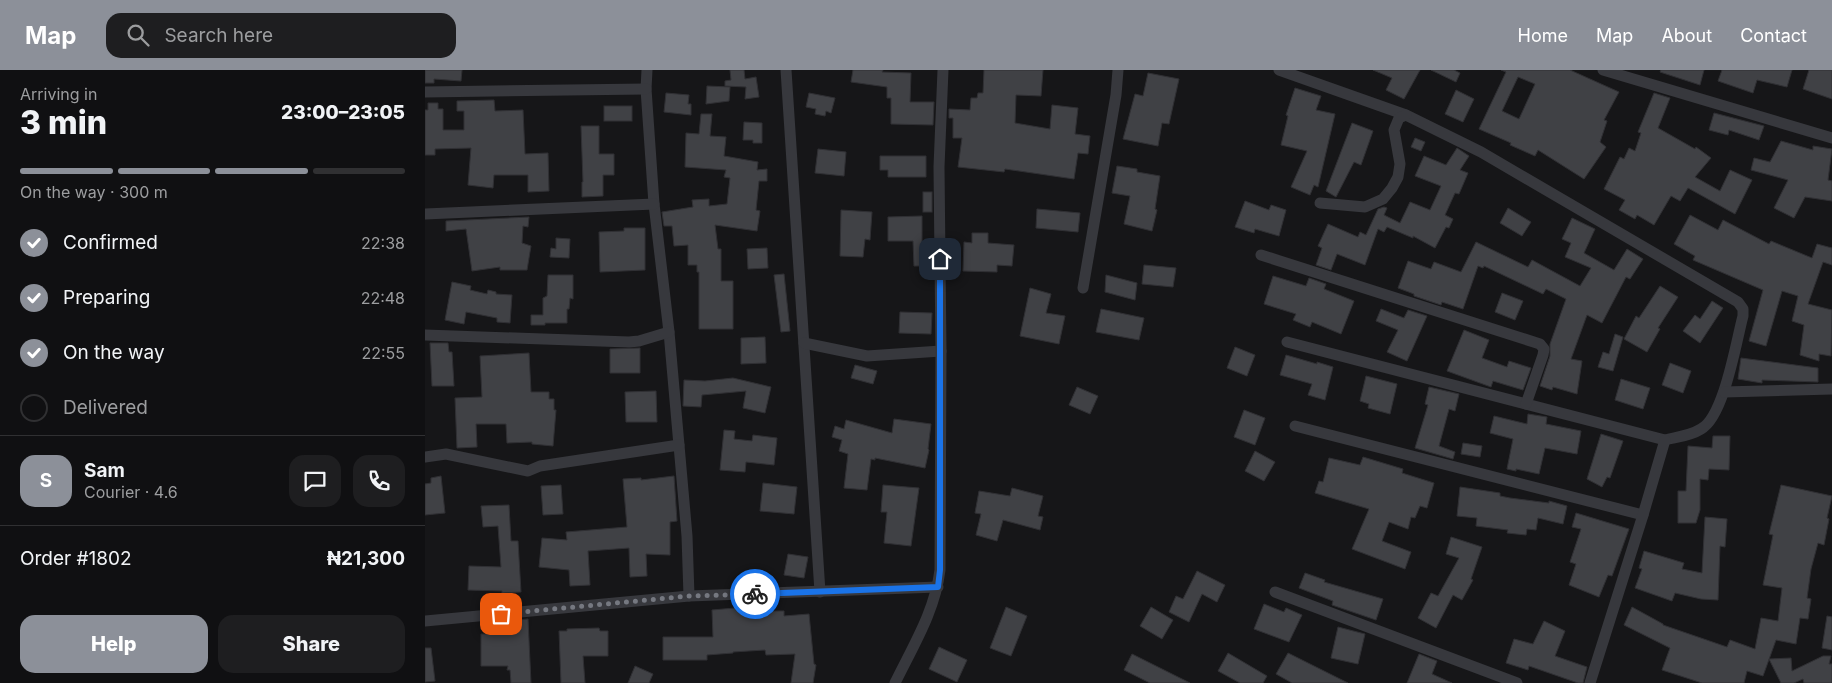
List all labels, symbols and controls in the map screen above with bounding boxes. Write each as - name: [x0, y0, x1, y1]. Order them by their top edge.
- search box: [106, 13, 456, 58]
- text: Map: [25, 21, 76, 50]
- icon: search: [124, 21, 152, 49]
- text: Search here: [164, 24, 273, 47]
- text: Home: [1518, 25, 1568, 46]
- text: Map: [1596, 25, 1633, 46]
- text: About: [1661, 25, 1712, 46]
- text: Contact: [1740, 25, 1807, 46]
- text: Arriving in: [20, 84, 97, 104]
- text: 23:00–23:05: [281, 101, 405, 124]
- text: 3 min: [20, 103, 107, 142]
- text: On the way · 300 m: [20, 182, 168, 202]
- icon: check: [20, 229, 48, 257]
- text: Confirmed: [63, 231, 158, 254]
- text: 22:38: [361, 233, 405, 253]
- pin: [919, 238, 961, 280]
- icon: home: [926, 245, 954, 273]
- icon: check: [20, 284, 48, 312]
- text: Preparing: [63, 286, 150, 309]
- text: 22:48: [361, 288, 405, 308]
- icon: check: [20, 339, 48, 367]
- text: On the way: [63, 341, 165, 364]
- text: 22:55: [361, 343, 405, 363]
- text: Delivered: [63, 396, 148, 419]
- button: chat: [289, 455, 341, 507]
- button: phone: [353, 455, 405, 507]
- text: Sam: [84, 459, 125, 482]
- text: S: [40, 469, 52, 492]
- text: Courier · 4.6: [84, 482, 178, 502]
- text: Order #1802: [20, 547, 132, 570]
- text: ₦21,300: [327, 547, 405, 570]
- courier: [730, 569, 780, 619]
- icon: bike: [741, 580, 769, 608]
- pin: [480, 593, 522, 635]
- icon: bag: [487, 600, 515, 628]
- button: Help: [20, 615, 208, 673]
- button: Share: [218, 615, 405, 673]

